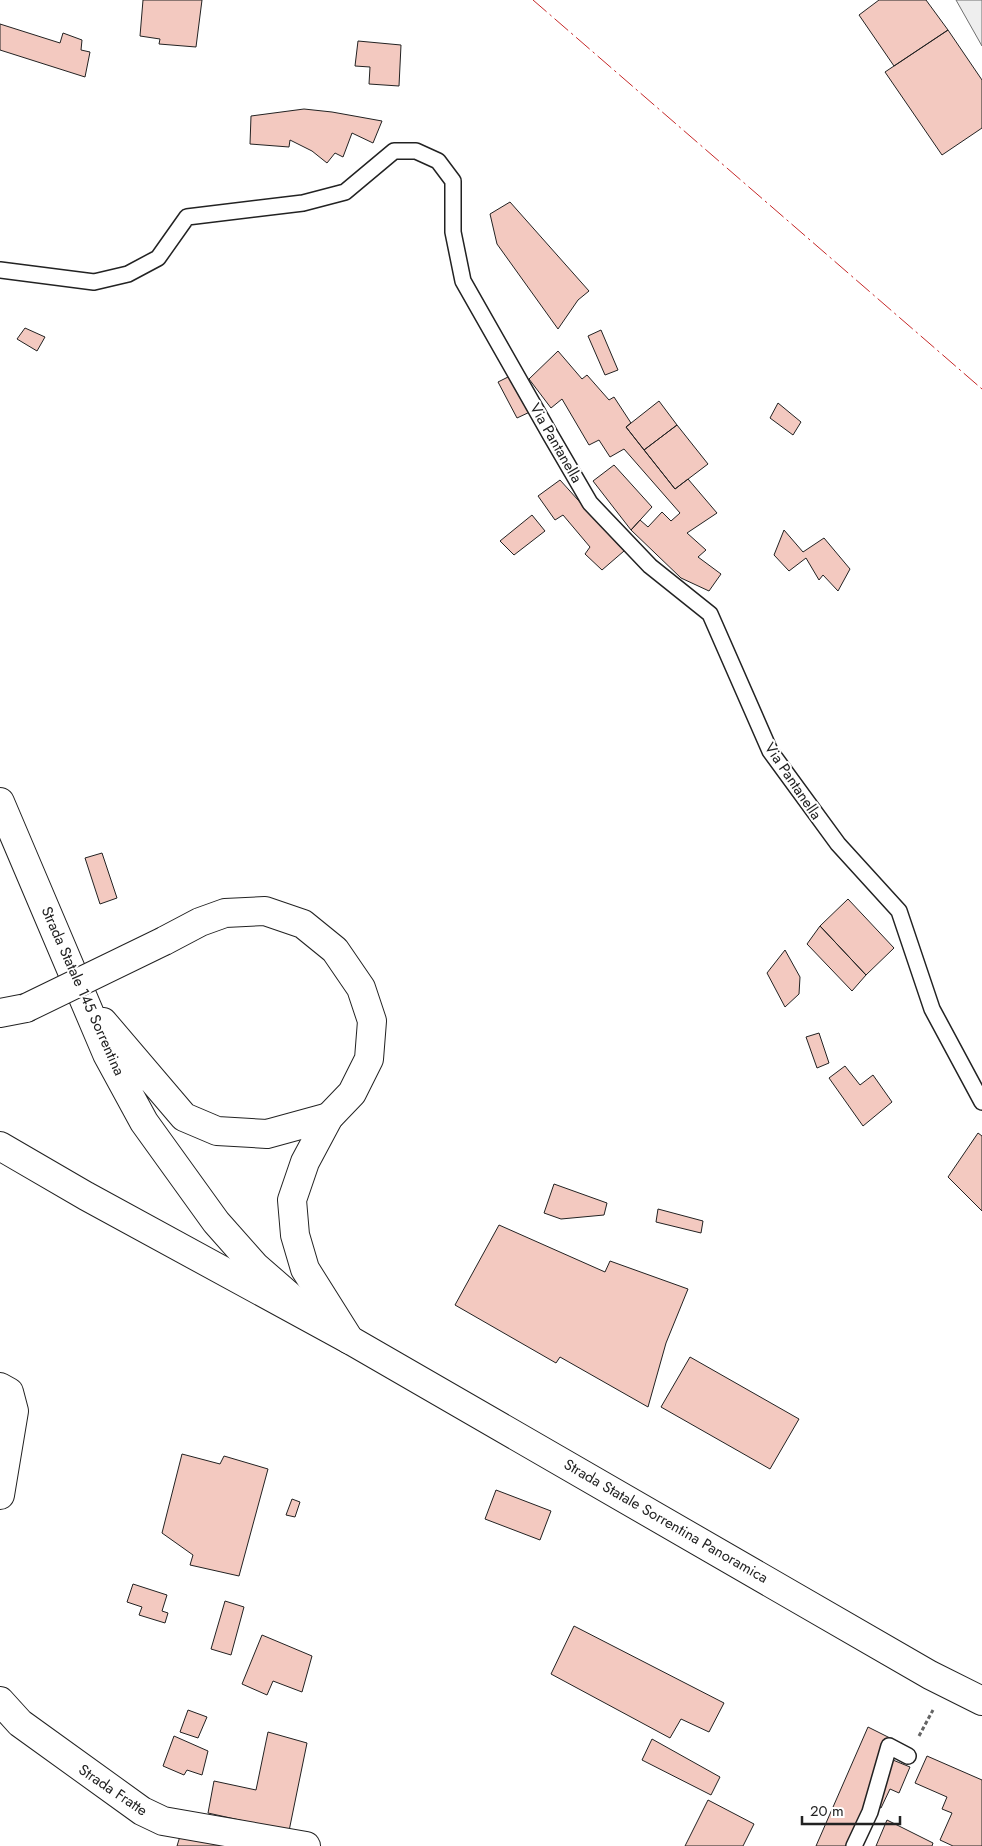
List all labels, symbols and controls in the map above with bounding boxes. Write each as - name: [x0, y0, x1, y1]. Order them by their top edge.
- street label: Via Pantanella: [524, 399, 588, 487]
- street label: Via Pantanella: [759, 738, 827, 824]
- street label: Strada Statale 145 Sorrentina: [36, 903, 130, 1079]
- street label: Strada Statale Sorrentina Panoramica: [560, 1453, 772, 1589]
- street label: Strada Fratte: [74, 1759, 152, 1821]
- scale bar: [802, 1794, 900, 1826]
- text: 20 m: [810, 1800, 844, 1822]

